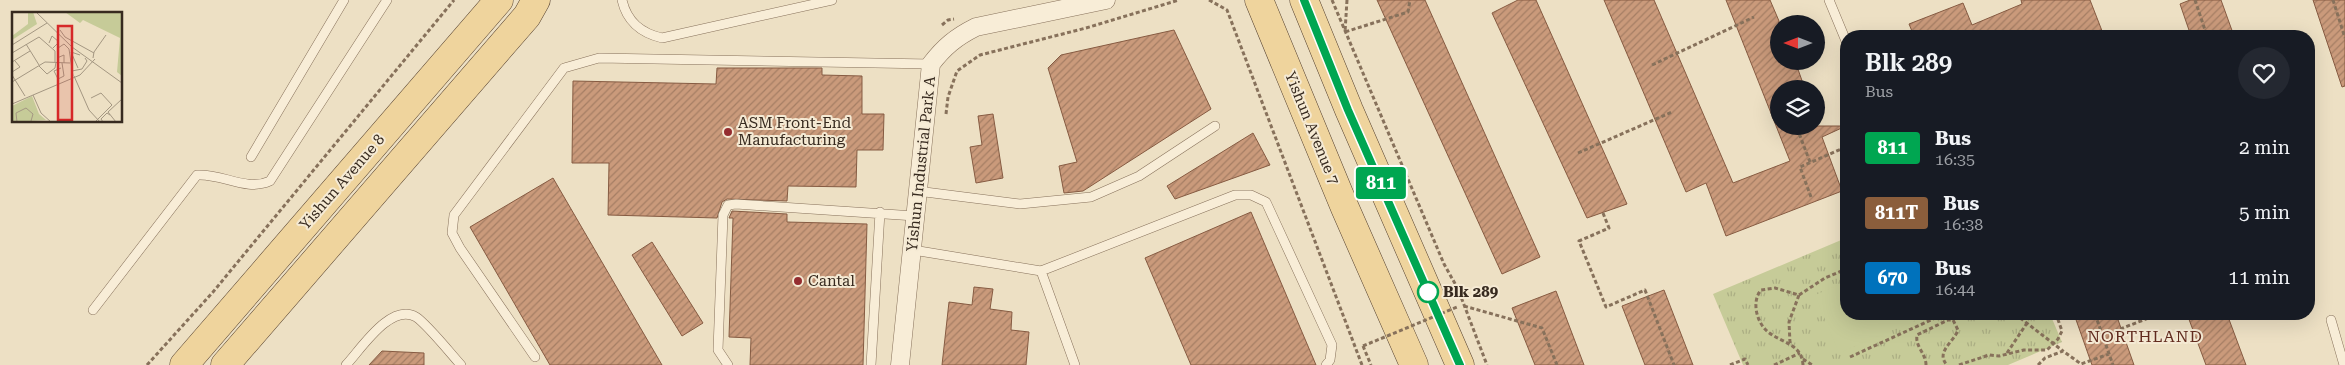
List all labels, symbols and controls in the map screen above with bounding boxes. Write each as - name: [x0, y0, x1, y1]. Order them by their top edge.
- inset map: [12, 12, 122, 122]
- north arrow: [1770, 15, 1825, 70]
- map controls: [1770, 15, 1825, 135]
- button: heart: [2238, 47, 2290, 99]
- text: Blk 289: [1865, 49, 1952, 77]
- street label: Yishun Avenue 7: [1281, 69, 1343, 187]
- street label: Yishun Industrial Park A: [903, 75, 939, 253]
- button: layers: [1770, 80, 1825, 135]
- text: Bus: [1865, 82, 1893, 101]
- place label: ASM Front-End Manufacturing: [738, 114, 851, 149]
- marker: ASM Front-End Manufacturing: [722, 126, 734, 138]
- text: Bus: [1935, 127, 1971, 150]
- street label: Yishun Avenue 8: [296, 131, 388, 233]
- text: 2 min: [2239, 136, 2290, 159]
- text: 811: [1877, 137, 1908, 158]
- text: 16:35: [1935, 150, 1975, 169]
- line badge: 811: [1352, 167, 1410, 199]
- text: 811: [1366, 172, 1396, 193]
- text: Bus: [1943, 192, 1979, 215]
- text: 5 min: [2239, 201, 2290, 224]
- text: 811T: [1875, 202, 1918, 223]
- text: 16:38: [1943, 215, 1983, 234]
- text: Bus: [1935, 257, 1971, 280]
- text: 11 min: [2228, 266, 2290, 289]
- text: 670: [1877, 267, 1908, 288]
- place label: Cantal: [808, 272, 855, 290]
- marker: Cantal: [792, 275, 804, 287]
- text: 16:44: [1935, 280, 1975, 299]
- marker: Blk 289: [1417, 281, 1439, 303]
- place label: Blk 289: [1443, 283, 1499, 301]
- district label: NORTHLAND: [2087, 327, 2203, 346]

